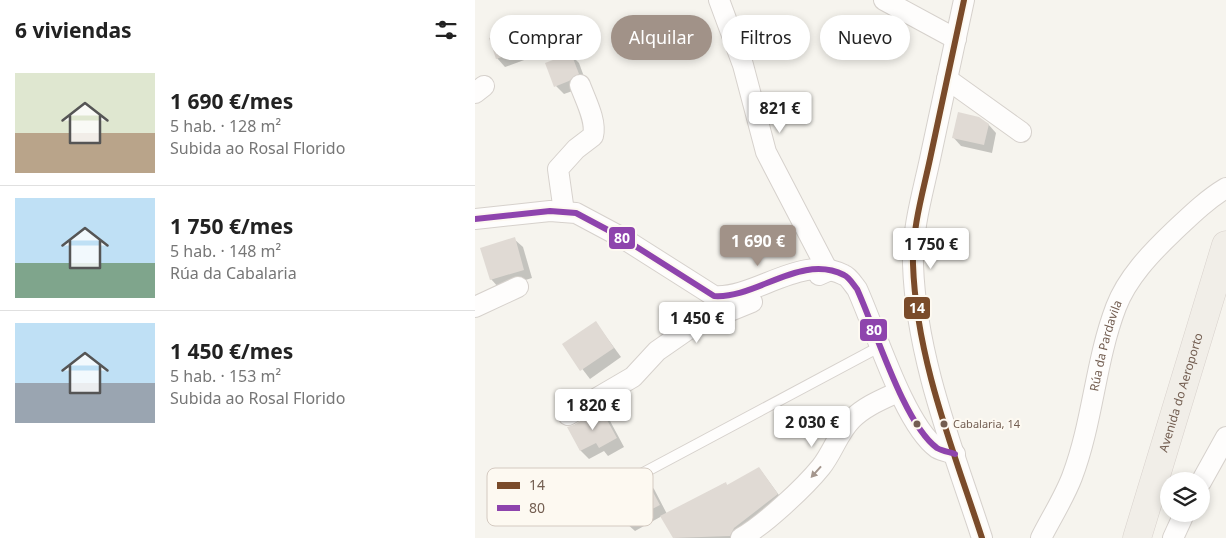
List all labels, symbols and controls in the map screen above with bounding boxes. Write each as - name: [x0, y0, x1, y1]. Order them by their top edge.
- chip: Comprar: [490, 15, 601, 60]
- chip: Alquilar: [611, 15, 712, 60]
- chip: Filtros: [722, 15, 810, 60]
- chip: Nuevo: [820, 15, 910, 60]
- text: 6 viviendas: [15, 16, 132, 44]
- icon: filters: [432, 16, 460, 44]
- text: 1 690 €/mes: [170, 87, 293, 115]
- pin: 821 €: [745, 92, 815, 134]
- icon: home: [55, 93, 115, 153]
- text: 821 €: [760, 97, 800, 119]
- text: 5 hab. · 128 m²: [170, 115, 281, 137]
- text: Subida ao Rosal Florido: [170, 137, 345, 159]
- text: 1 750 €/mes: [170, 212, 293, 240]
- icon: home: [55, 218, 115, 278]
- pin: 1 690 €: [712, 224, 804, 267]
- line badge: 80: [608, 226, 636, 250]
- text: 80: [614, 228, 630, 247]
- pin: 1 750 €: [885, 228, 977, 270]
- text: 1 690 €: [731, 230, 785, 252]
- text: 1 750 €: [904, 233, 958, 255]
- text: 5 hab. · 148 m²: [170, 240, 281, 262]
- text: Rúa da Cabalaria: [170, 262, 297, 284]
- line badge: 14: [903, 296, 931, 320]
- street label: Rúa da Pardavila: [1085, 297, 1126, 393]
- text: 14: [909, 298, 925, 317]
- pin: 1 450 €: [651, 302, 743, 344]
- text: 1 450 €: [670, 307, 724, 329]
- line badge: 80: [859, 318, 888, 342]
- text: 80: [866, 320, 882, 339]
- street label: Avenida do Aeroporto: [1155, 331, 1207, 454]
- text: 1 450 €/mes: [170, 337, 293, 365]
- icon: home: [55, 343, 115, 403]
- text: 5 hab. · 153 m²: [170, 365, 281, 387]
- text: Subida ao Rosal Florido: [170, 387, 345, 409]
- pin: 1 820 €: [547, 388, 639, 431]
- text: 1 820 €: [566, 394, 620, 416]
- pin: 2 030 €: [766, 406, 858, 448]
- text: 2 030 €: [785, 411, 839, 433]
- place label: Cabalaria, 14: [953, 416, 1021, 431]
- unlabelled marker: [912, 419, 922, 429]
- marker: Cabalaria, 14: [939, 419, 949, 429]
- one-way arrow: [810, 466, 822, 478]
- legend: [487, 468, 653, 526]
- map controls: [1160, 472, 1210, 522]
- button: layers: [1160, 472, 1210, 522]
- text: 14: [529, 475, 545, 494]
- text: 80: [529, 498, 545, 517]

